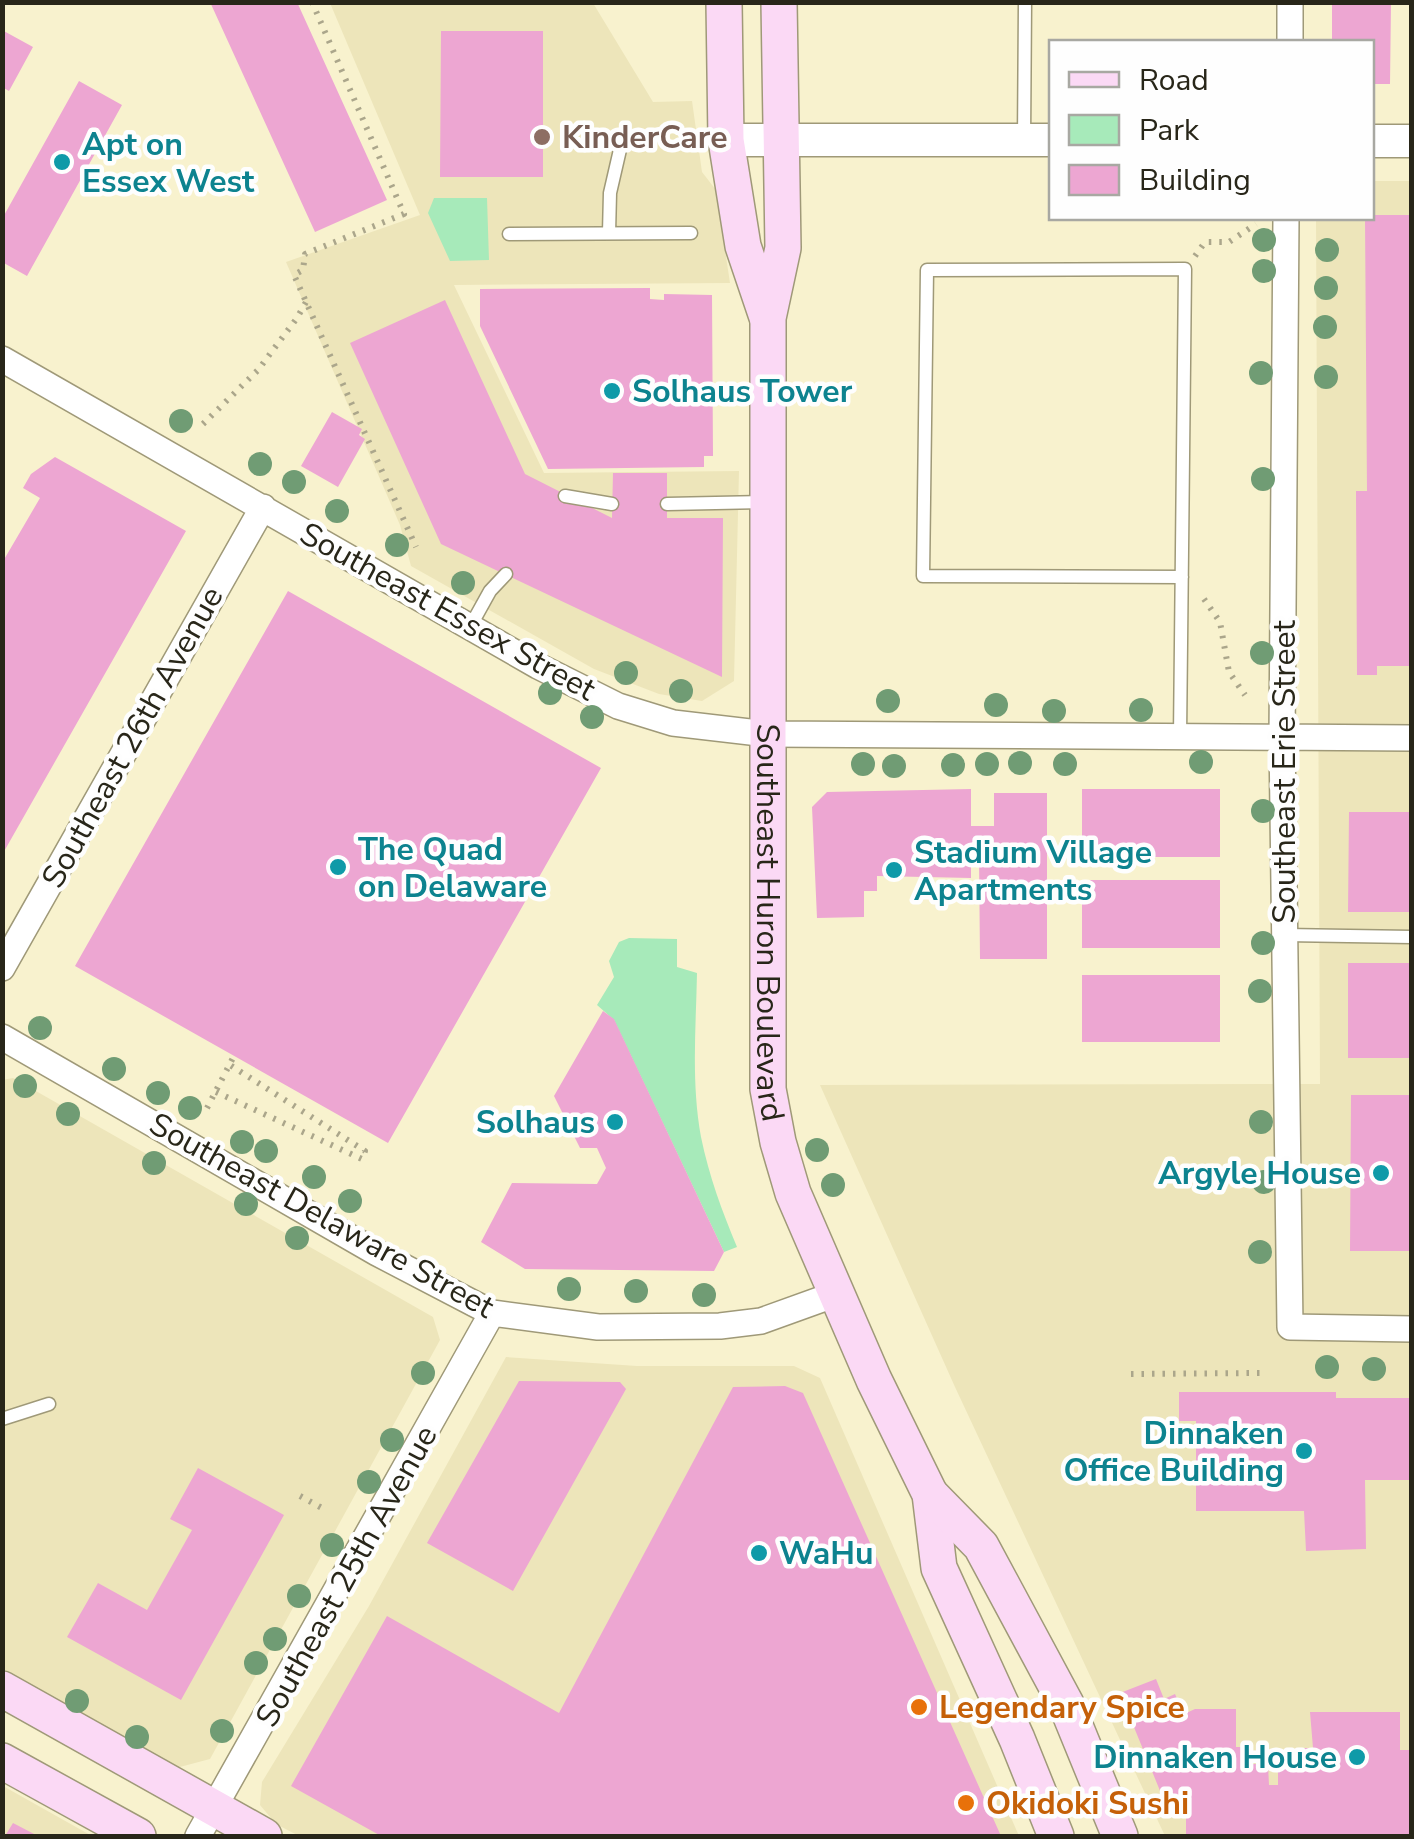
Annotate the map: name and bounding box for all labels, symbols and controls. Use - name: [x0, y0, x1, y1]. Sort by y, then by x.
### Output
- legend: [1049, 40, 1374, 220]
- text: Road: [1139, 60, 1209, 101]
- text: Park: [1139, 110, 1200, 151]
- place label: KinderCare: [562, 116, 728, 159]
- place label: Apt on Essex West: [82, 123, 255, 203]
- marker: KinderCare: [531, 126, 553, 148]
- marker: Apt on Essex West: [51, 151, 73, 173]
- text: Building: [1139, 160, 1251, 201]
- place label: Solhaus Tower: [632, 370, 853, 413]
- marker: Solhaus Tower: [601, 380, 623, 402]
- street label: Southeast Essex Street: [292, 512, 604, 711]
- street label: Southeast 26th Avenue: [32, 579, 233, 896]
- street label: Southeast Erie Street: [1263, 619, 1306, 924]
- street label: Southeast Huron Boulevard: [746, 723, 795, 1125]
- place label: The Quad on Delaware: [358, 828, 547, 908]
- place label: Stadium Village Apartments: [914, 831, 1152, 911]
- marker: The Quad on Delaware: [327, 856, 349, 878]
- marker: Stadium Village Apartments: [883, 859, 905, 881]
- place label: Solhaus: [476, 1101, 595, 1144]
- street label: Southeast Delaware Street: [142, 1103, 502, 1329]
- marker: Solhaus: [604, 1111, 626, 1133]
- place label: Argyle House: [1158, 1152, 1361, 1195]
- marker: Argyle House: [1370, 1162, 1392, 1184]
- place label: Dinnaken Office Building: [1063, 1412, 1284, 1492]
- street label: Southeast 25th Avenue: [246, 1418, 447, 1735]
- marker: Dinnaken Office Building: [1293, 1440, 1315, 1462]
- place label: WaHu: [779, 1532, 873, 1575]
- marker: WaHu: [748, 1542, 770, 1564]
- place label: Legendary Spice: [939, 1686, 1185, 1729]
- marker: Legendary Spice: [908, 1696, 930, 1718]
- place label: Dinnaken House: [1093, 1736, 1337, 1779]
- marker: Dinnaken House: [1346, 1746, 1368, 1768]
- place label: Okidoki Sushi: [986, 1782, 1189, 1825]
- marker: Okidoki Sushi: [955, 1792, 977, 1814]

